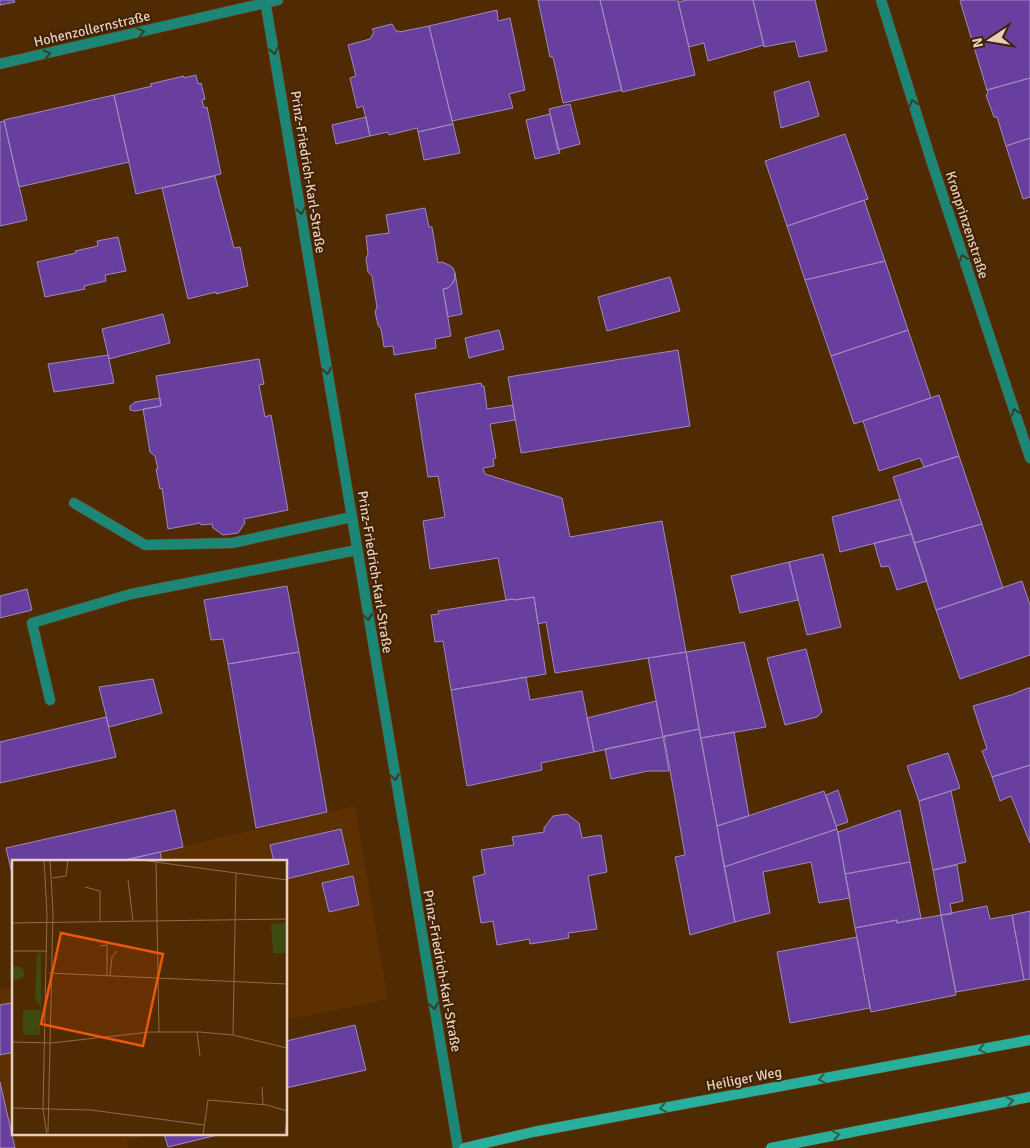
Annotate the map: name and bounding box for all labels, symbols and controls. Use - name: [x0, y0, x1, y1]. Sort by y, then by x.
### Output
- street label: Hohenzollernstraße: [32, 7, 152, 51]
- north arrow: [965, 15, 1015, 65]
- one-way arrow: [137, 27, 146, 38]
- text: N: [968, 36, 987, 49]
- one-way arrow: [268, 47, 278, 55]
- one-way arrow: [42, 49, 51, 60]
- street label: Prinz-Friedrich-Karl-Straße: [287, 89, 329, 255]
- one-way arrow: [909, 100, 919, 108]
- street label: Kronprinzenstraße: [942, 169, 992, 281]
- one-way arrow: [295, 207, 305, 216]
- one-way arrow: [959, 254, 969, 263]
- one-way arrow: [322, 367, 332, 376]
- one-way arrow: [1010, 408, 1020, 417]
- street label: Prinz-Friedrich-Karl-Straße: [354, 489, 396, 655]
- one-way arrow: [363, 612, 373, 621]
- one-way arrow: [389, 773, 400, 781]
- inset map: [12, 860, 288, 1136]
- street label: Prinz-Friedrich-Karl-Straße: [419, 889, 465, 1053]
- one-way arrow: [428, 1003, 439, 1011]
- one-way arrow: [978, 1043, 986, 1053]
- street label: Heiliger Weg: [705, 1063, 783, 1095]
- one-way arrow: [818, 1073, 827, 1083]
- one-way arrow: [1006, 1096, 1015, 1107]
- one-way arrow: [658, 1103, 667, 1113]
- one-way arrow: [832, 1130, 841, 1141]

